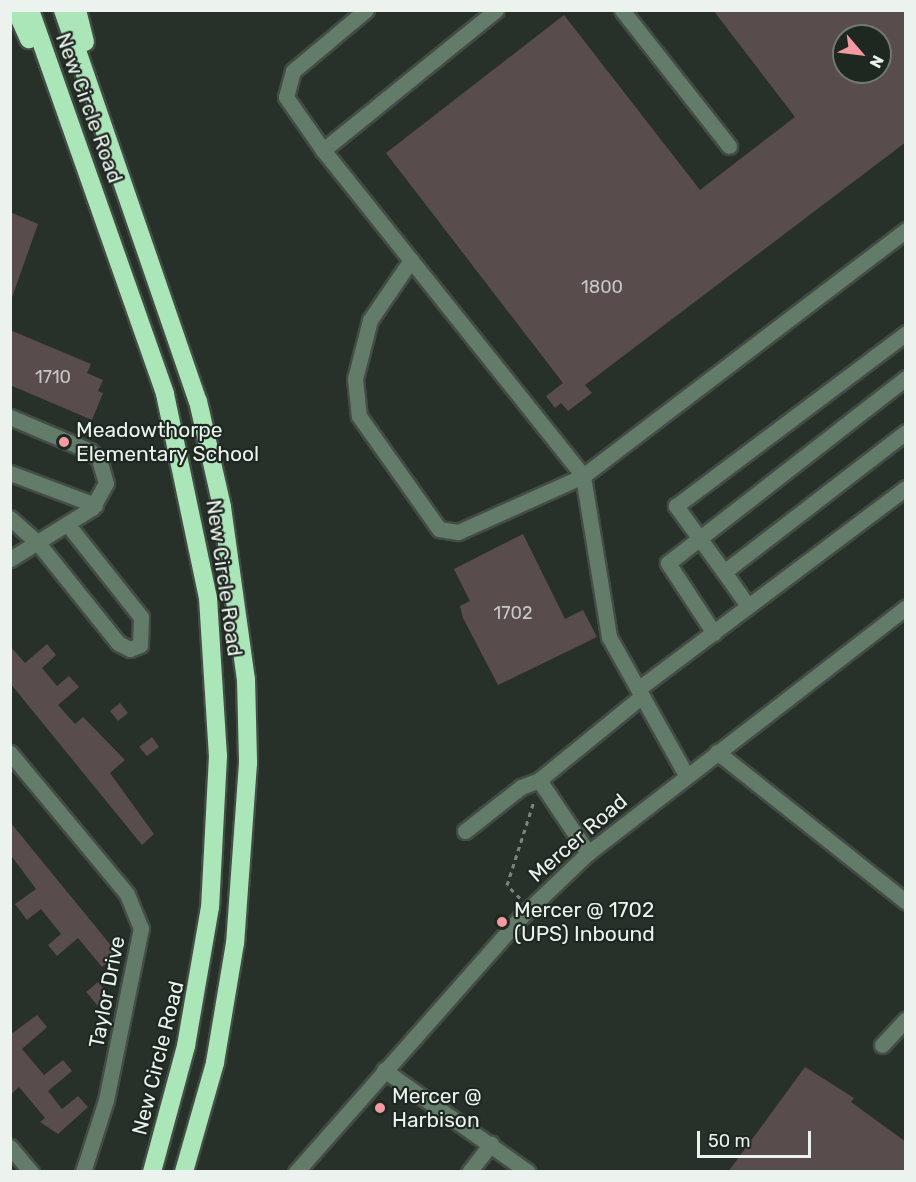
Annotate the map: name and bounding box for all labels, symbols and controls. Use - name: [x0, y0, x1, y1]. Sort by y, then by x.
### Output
- north arrow: [832, 24, 892, 84]
- street label: New Circle Road: [50, 29, 128, 187]
- text: N: [865, 52, 888, 71]
- house number: 1800: [581, 276, 623, 298]
- house number: 1710: [35, 366, 71, 388]
- place label: Meadowthorpe Elementary School: [76, 417, 260, 467]
- marker: Meadowthorpe Elementary School: [57, 435, 71, 449]
- street label: New Circle Road: [201, 498, 247, 658]
- house number: 1702: [494, 602, 532, 624]
- street label: Mercer Road: [524, 788, 632, 888]
- place label: Mercer @ 1702 (UPS) Inbound: [514, 897, 655, 947]
- marker: Mercer @ 1702 (UPS) Inbound: [495, 915, 509, 929]
- street label: Taylor Drive: [84, 934, 130, 1050]
- street label: New Circle Road: [127, 978, 189, 1138]
- place label: Mercer @ Harbison: [392, 1083, 482, 1133]
- marker: Mercer @ Harbison: [373, 1101, 387, 1115]
- scale bar: [700, 1119, 814, 1157]
- text: 50 m: [708, 1130, 751, 1152]

